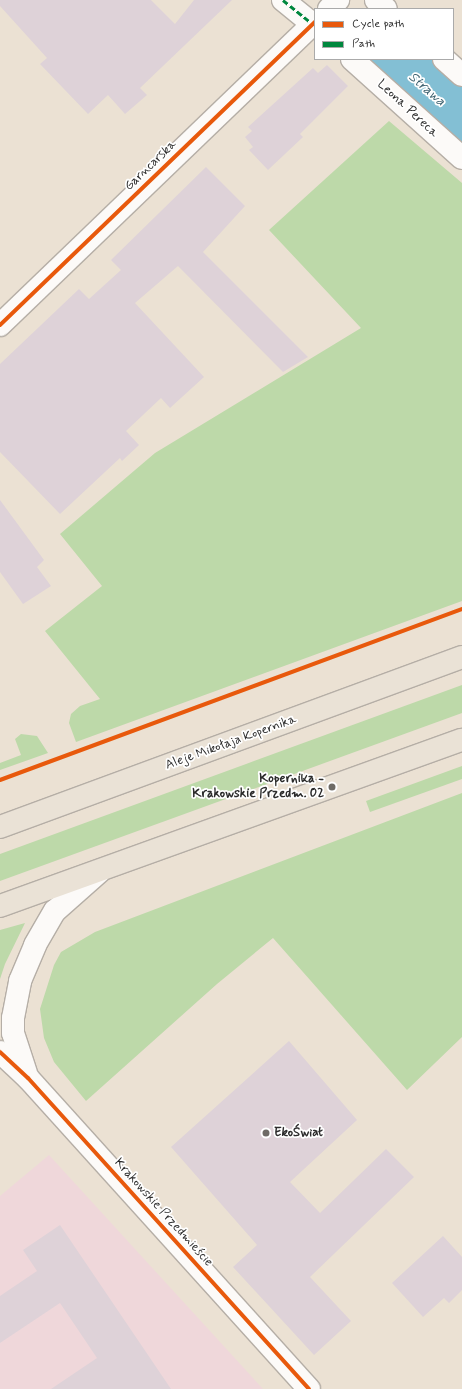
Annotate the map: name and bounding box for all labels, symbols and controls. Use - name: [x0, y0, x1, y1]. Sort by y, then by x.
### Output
- legend: [314, 8, 454, 60]
- text: Cycle path: [352, 16, 404, 32]
- text: Path: [352, 36, 375, 52]
- water label: Strawa: [405, 68, 449, 110]
- street label: Leona Pereca: [374, 78, 440, 140]
- street label: Garncarska: [122, 137, 180, 195]
- street label: Aleje Mikołaja Kopernika: [163, 712, 299, 774]
- place label: Kopernika - Krakowskie Przedm. 02: [192, 772, 324, 803]
- marker: Kopernika - Krakowskie Przedm. 02: [327, 782, 337, 792]
- place label: EkoŚwiat: [274, 1125, 323, 1141]
- marker: EkoŚwiat: [261, 1128, 271, 1138]
- street label: Krakowskie Przedmieście: [110, 1156, 216, 1270]

